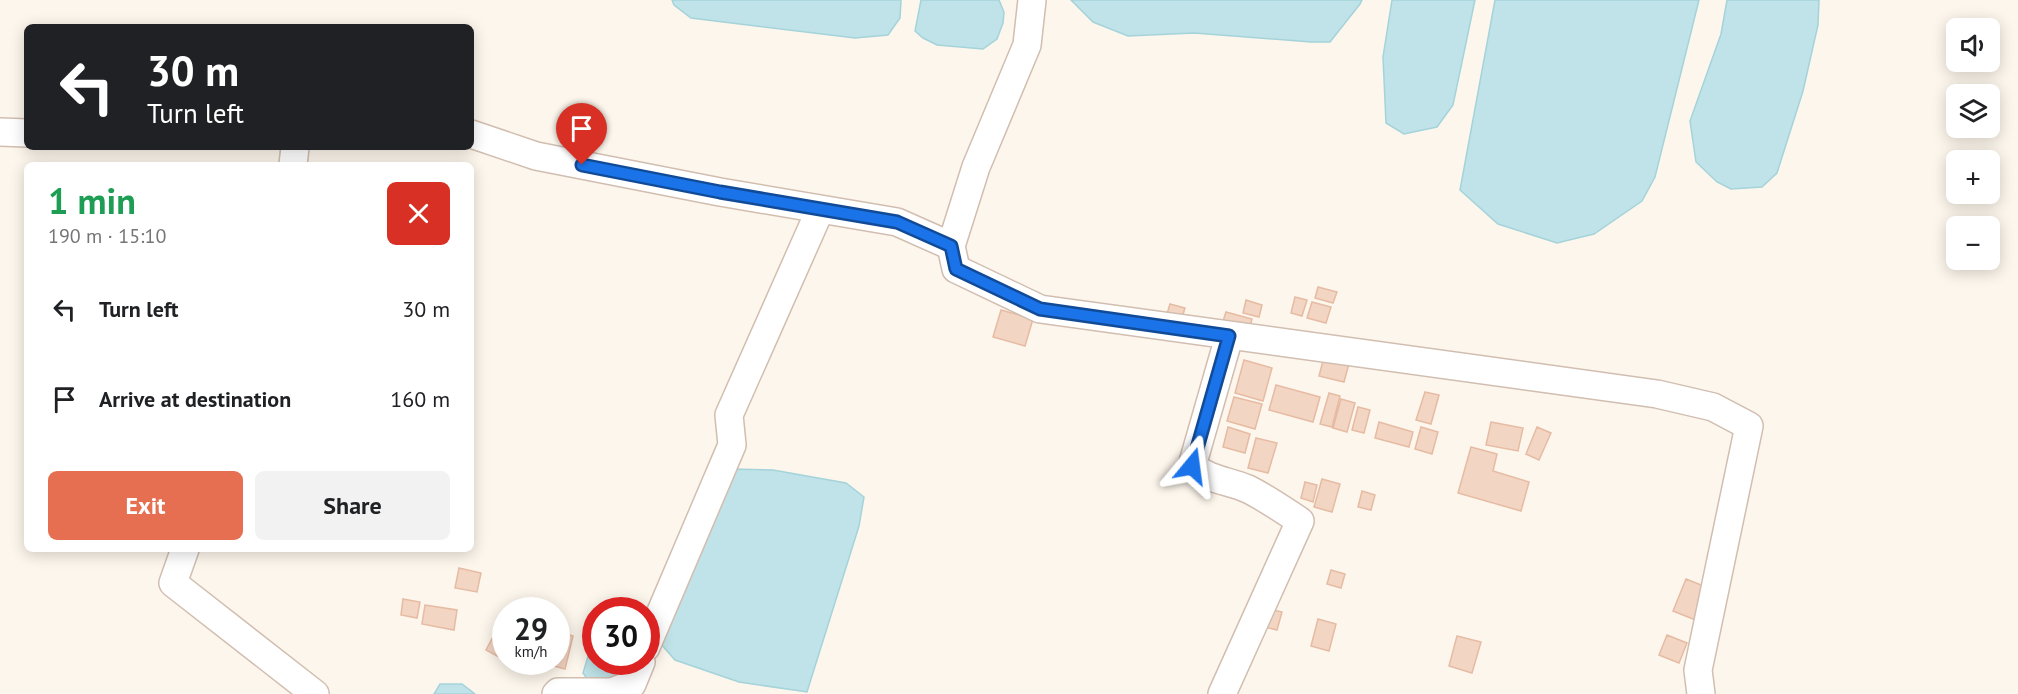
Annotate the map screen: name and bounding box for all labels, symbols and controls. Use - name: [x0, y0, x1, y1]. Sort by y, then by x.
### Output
- map controls: [1946, 18, 2000, 270]
- button: sound: [1946, 18, 2000, 72]
- text: 30 m: [147, 43, 239, 98]
- icon: left: [48, 48, 126, 126]
- button: layers: [1946, 84, 2000, 138]
- text: Turn left: [147, 96, 244, 130]
- pin: [556, 103, 607, 165]
- icon: arrive: [565, 112, 598, 145]
- button: +: [1946, 150, 2000, 204]
- text: 1 min: [48, 177, 136, 224]
- button: close: [387, 182, 450, 245]
- button: −: [1946, 216, 2000, 270]
- text: 190 m · 15:10: [48, 223, 166, 249]
- icon: left: [48, 293, 81, 326]
- text: Turn left: [99, 295, 179, 323]
- text: 30 m: [402, 295, 450, 323]
- icon: arrive: [48, 383, 81, 416]
- text: Arrive at destination: [99, 385, 291, 413]
- text: 160 m: [390, 385, 450, 413]
- position arrow: [1160, 434, 1224, 498]
- button: Exit: [48, 471, 243, 540]
- button: Share: [255, 471, 450, 540]
- speed limit sign: 30: [582, 597, 660, 675]
- text: 29: [514, 609, 548, 648]
- text: km/h: [515, 642, 547, 661]

